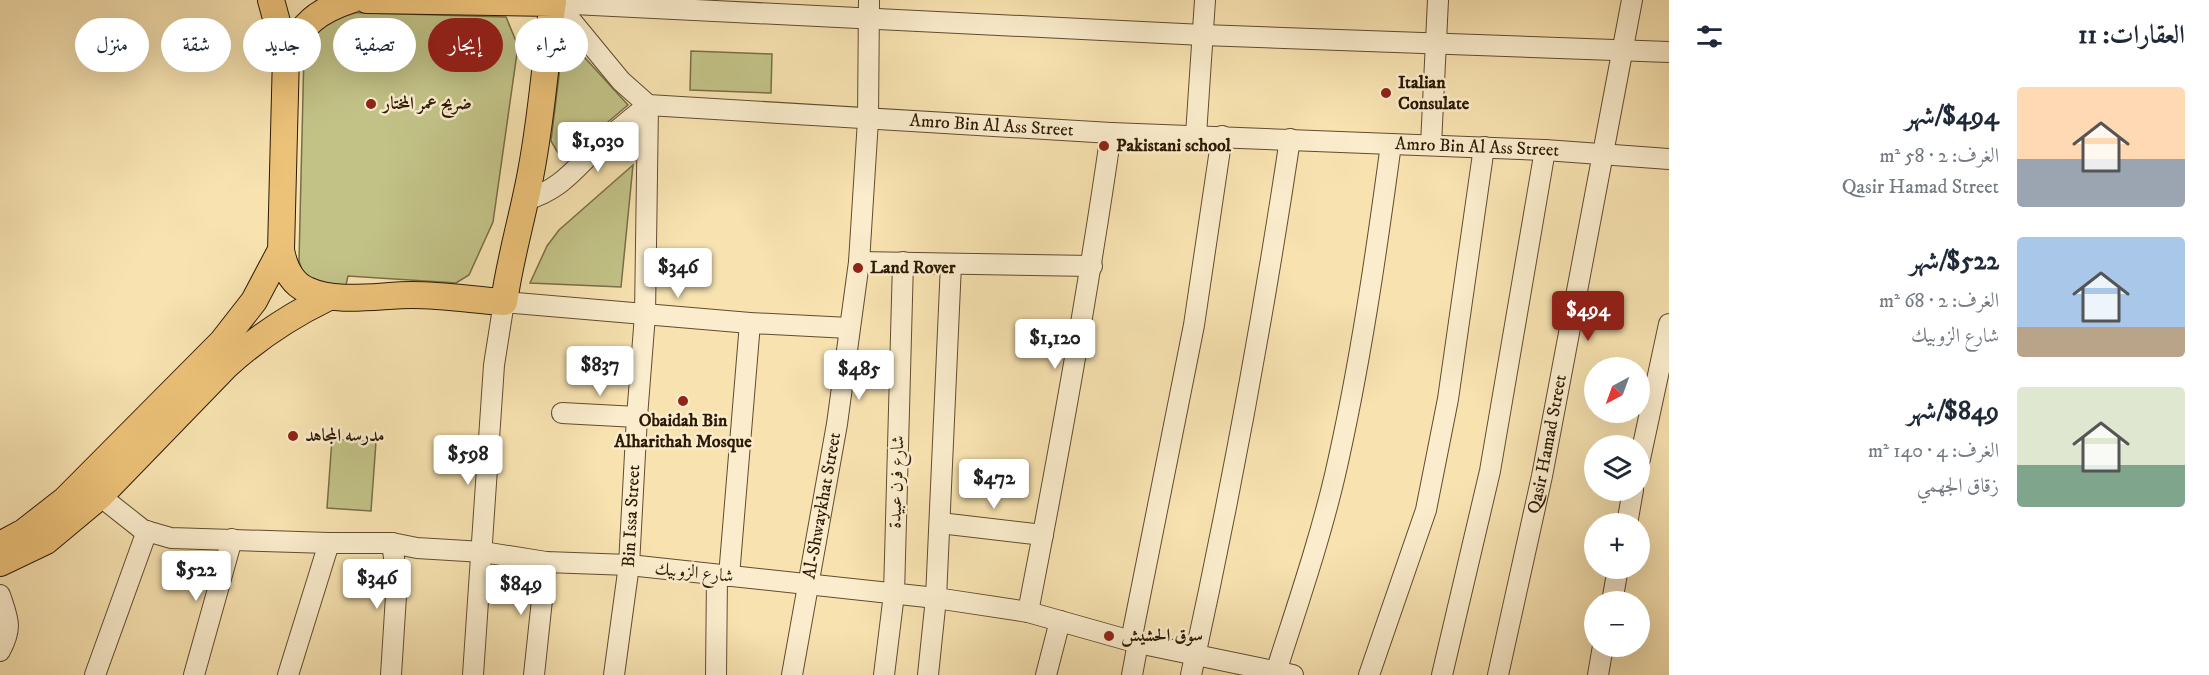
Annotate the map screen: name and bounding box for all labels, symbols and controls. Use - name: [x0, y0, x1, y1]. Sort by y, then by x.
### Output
- chip: منزل: [75, 18, 149, 72]
- chip: شقة: [161, 18, 231, 72]
- chip: جديد: [243, 18, 321, 72]
- chip: تصفية: [333, 18, 416, 72]
- chip: إيجار: [428, 18, 503, 72]
- chip: شراء: [515, 18, 588, 72]
- text: العقارات: 11: [2078, 19, 2185, 52]
- icon: filters: [1693, 20, 1726, 53]
- place label: Italian Consulate: [1398, 72, 1470, 115]
- marker: Italian Consulate: [1379, 86, 1393, 100]
- place label: ضريح عمر المختار: [381, 93, 472, 118]
- marker: ضريح عمر المختار: [364, 97, 378, 111]
- text: $494/شهر: [1905, 100, 1999, 133]
- street label: Amro Bin Al Ass Street: [909, 110, 1074, 142]
- icon: home: [2065, 111, 2137, 183]
- pin: $1,030: [549, 122, 647, 173]
- text: $1,030: [572, 129, 624, 154]
- street label: Amro Bin Al Ass Street: [1395, 133, 1560, 162]
- place label: Pakistani school: [1116, 135, 1232, 157]
- marker: Pakistani school: [1097, 139, 1111, 153]
- text: الغرف: 2 · 58 m²: [1879, 144, 1999, 169]
- text: Qasir Hamad Street: [1842, 175, 1999, 200]
- text: $522/شهر: [1909, 245, 1999, 278]
- pin: $346: [642, 248, 714, 299]
- text: $346: [658, 255, 698, 280]
- place label: Land Rover: [870, 257, 956, 279]
- marker: Land Rover: [851, 261, 865, 275]
- icon: home: [2065, 261, 2137, 333]
- text: الغرف: 2 · 68 m²: [1879, 289, 1999, 314]
- pin: $494: [1552, 291, 1624, 342]
- text: $494: [1566, 298, 1610, 323]
- pin: $1,120: [1006, 319, 1104, 370]
- text: شارع الزوبيك: [1911, 324, 1999, 349]
- text: $1,120: [1029, 326, 1081, 351]
- pin: $837: [564, 346, 636, 397]
- pin: $485: [823, 350, 895, 401]
- text: $837: [581, 353, 619, 378]
- text: $485: [838, 357, 880, 382]
- north arrow: [1584, 357, 1650, 423]
- map controls: [1584, 357, 1650, 657]
- street label: Qasir Hamad Street: [1523, 373, 1572, 516]
- marker: Obaidah Bin Alharithah Mosque: [676, 394, 690, 408]
- text: $849/شهر: [1907, 395, 1999, 428]
- place label: Obaidah Bin Alharithah Mosque: [613, 410, 752, 453]
- icon: home: [2065, 411, 2137, 483]
- place label: مدرسه المجاهد: [305, 425, 385, 447]
- marker: مدرسه المجاهد: [286, 429, 300, 443]
- street label: Al-Shwaykhat Street: [798, 430, 846, 581]
- pin: $598: [432, 435, 504, 486]
- street label: شارع فرن عبيدة: [884, 435, 913, 529]
- button: layers: [1584, 435, 1650, 501]
- text: الغرف: 4 · 140 m²: [1868, 439, 1999, 464]
- text: $598: [448, 442, 488, 467]
- pin: $472: [958, 459, 1030, 510]
- street label: Bin Issa Street: [618, 464, 645, 568]
- text: $472: [973, 466, 1015, 491]
- text: زقاق الجهمي: [1917, 474, 1999, 499]
- button: +: [1584, 513, 1650, 579]
- pin: $522: [160, 551, 232, 602]
- text: $522: [176, 558, 216, 583]
- street label: شارع الزوبيك: [653, 558, 734, 591]
- pin: $346: [341, 559, 413, 610]
- pin: $849: [485, 565, 557, 616]
- text: $346: [357, 566, 397, 591]
- text: $849: [500, 572, 542, 597]
- button: −: [1584, 591, 1650, 657]
- place label: سوق الحشيش: [1121, 625, 1203, 647]
- marker: سوق الحشيش: [1102, 629, 1116, 643]

